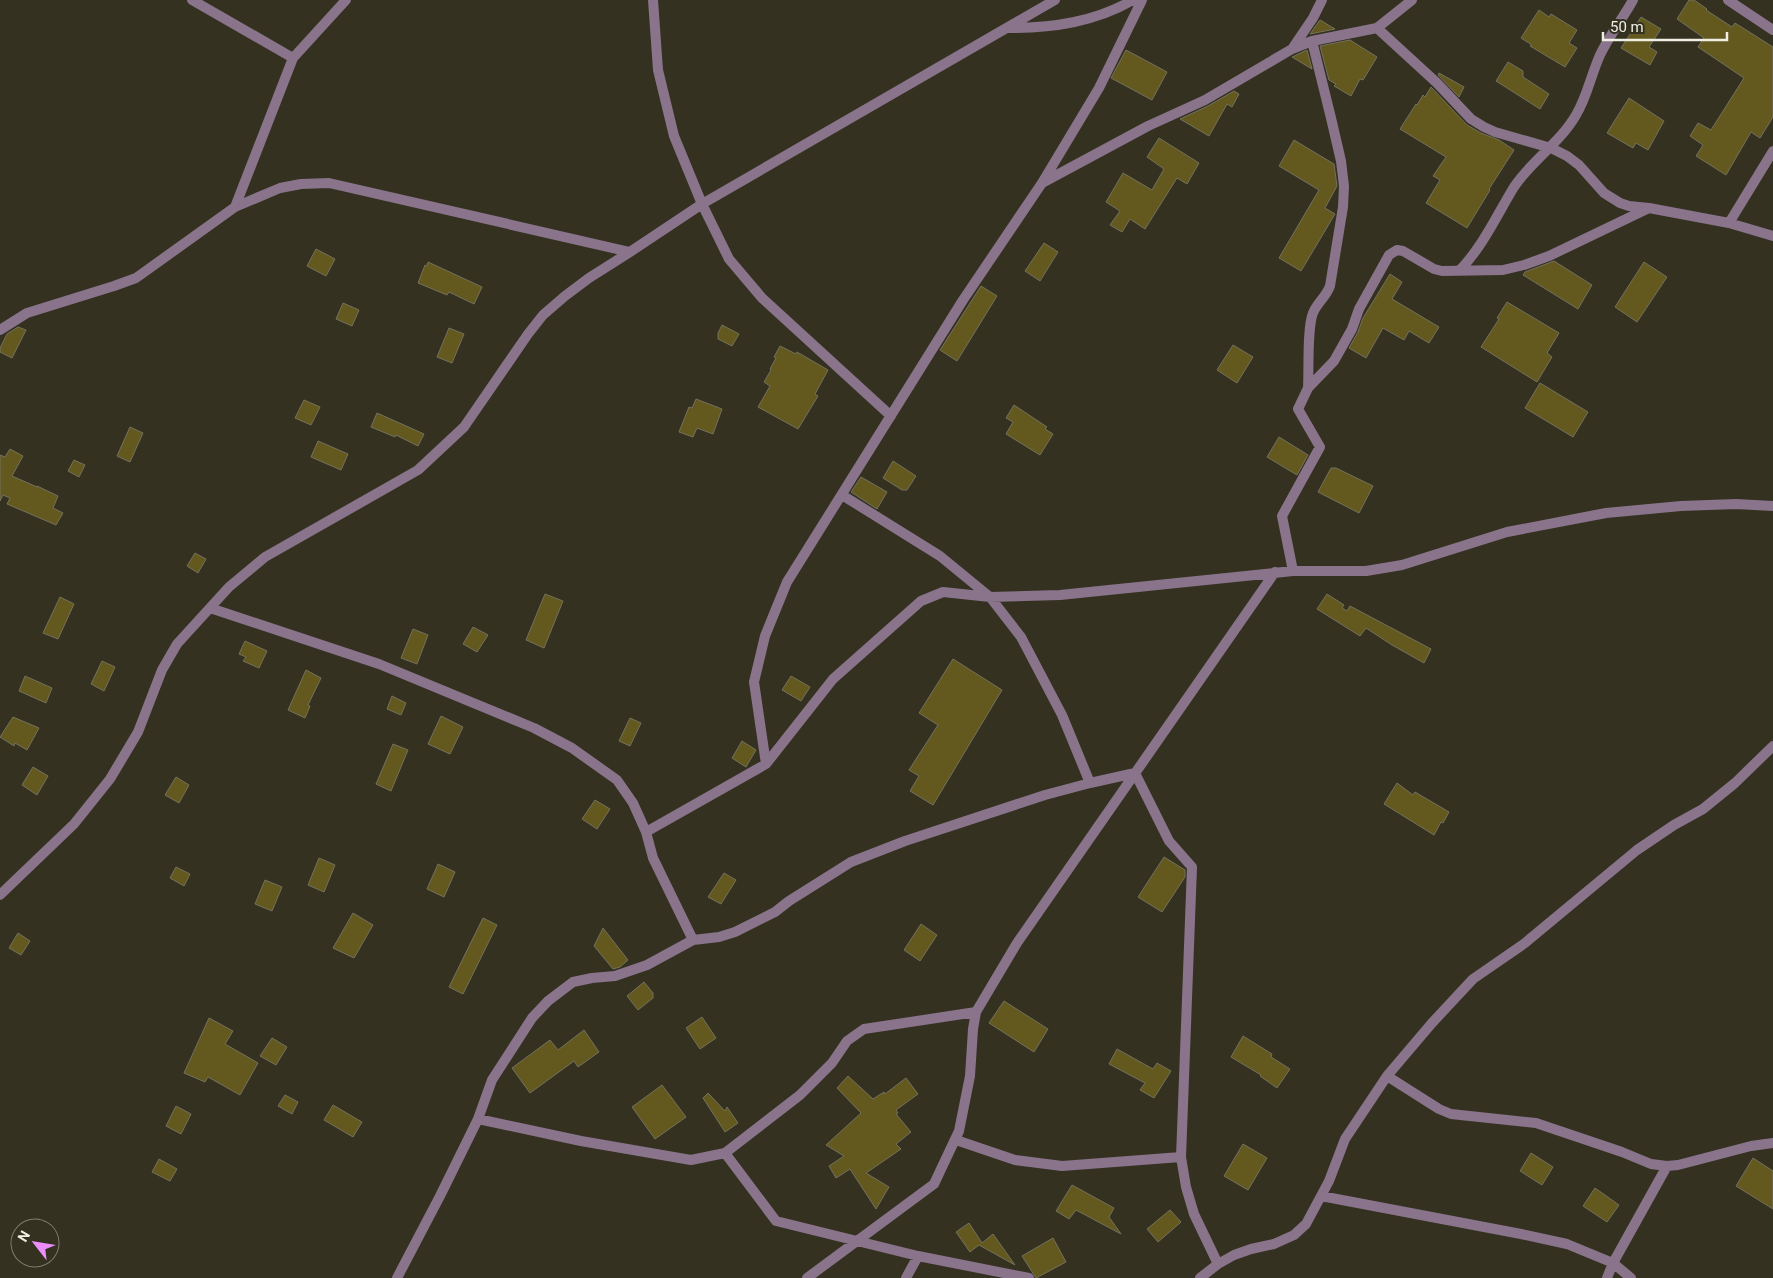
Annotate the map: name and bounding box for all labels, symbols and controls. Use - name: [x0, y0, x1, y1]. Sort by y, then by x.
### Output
- scale bar: [1603, 10, 1727, 42]
- text: 50 m: [1610, 18, 1644, 36]
- north arrow: [10, 1218, 60, 1268]
- text: N: [14, 1228, 33, 1245]

